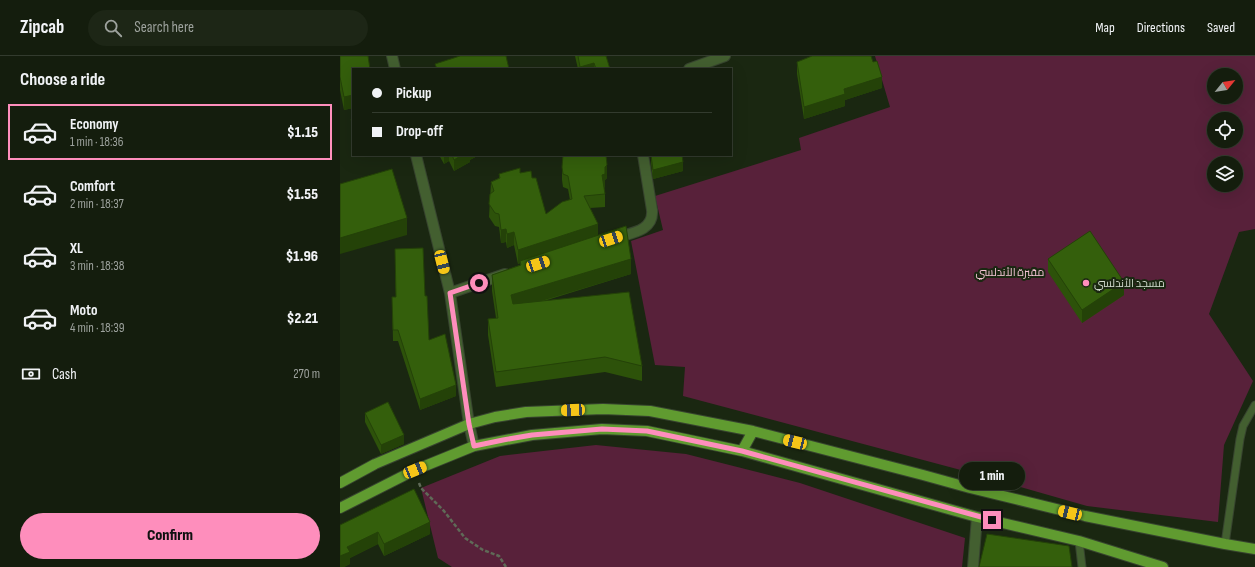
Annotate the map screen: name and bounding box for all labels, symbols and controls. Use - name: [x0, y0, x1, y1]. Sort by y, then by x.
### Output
- search box: [88, 10, 368, 46]
- text: Zipcab: [20, 16, 64, 39]
- icon: search: [102, 17, 124, 39]
- text: Search here: [134, 18, 194, 37]
- text: Map: [1095, 19, 1115, 36]
- text: Directions: [1137, 19, 1185, 36]
- text: Saved: [1207, 19, 1235, 36]
- north arrow: [1207, 68, 1243, 104]
- map controls: [1207, 68, 1243, 192]
- text: Choose a ride: [20, 69, 105, 90]
- text: Pickup: [396, 84, 432, 103]
- button: locate: [1207, 112, 1243, 148]
- icon: car: [22, 114, 58, 150]
- text: Economy: [70, 115, 119, 134]
- text: Drop-off: [396, 122, 443, 141]
- text: $1.15: [287, 123, 318, 142]
- text: 1 min · 18:36: [70, 134, 124, 150]
- button: layers: [1207, 156, 1243, 192]
- icon: car: [22, 176, 58, 212]
- text: Comfort: [70, 177, 115, 196]
- text: $1.55: [286, 185, 318, 204]
- text: 2 min · 18:37: [70, 196, 124, 212]
- car: [598, 230, 624, 248]
- icon: car: [22, 238, 58, 274]
- text: XL: [70, 239, 83, 258]
- text: $1.96: [286, 247, 318, 266]
- car: [433, 249, 451, 275]
- car: [525, 255, 551, 273]
- text: 3 min · 18:38: [70, 258, 124, 274]
- park label: مقبرة الأندلسي: [976, 266, 1044, 280]
- route start: [470, 274, 488, 292]
- place label: مسجد الأندلسي: [1094, 277, 1165, 291]
- marker: مسجد الأندلسي: [1081, 278, 1091, 288]
- icon: car: [22, 300, 58, 336]
- text: Moto: [70, 301, 97, 320]
- text: $2.21: [287, 309, 318, 328]
- text: 4 min · 18:39: [70, 320, 124, 336]
- icon: cash: [20, 363, 42, 385]
- text: Cash: [52, 365, 77, 384]
- text: 270 m: [293, 366, 320, 382]
- car: [561, 403, 585, 417]
- car: [782, 433, 808, 451]
- car: [402, 460, 428, 480]
- callout: 1 min: [959, 462, 1025, 490]
- text: 1 min: [980, 468, 1004, 484]
- car: [1057, 504, 1083, 522]
- route end: [983, 511, 1001, 529]
- button: Confirm: [20, 513, 320, 559]

